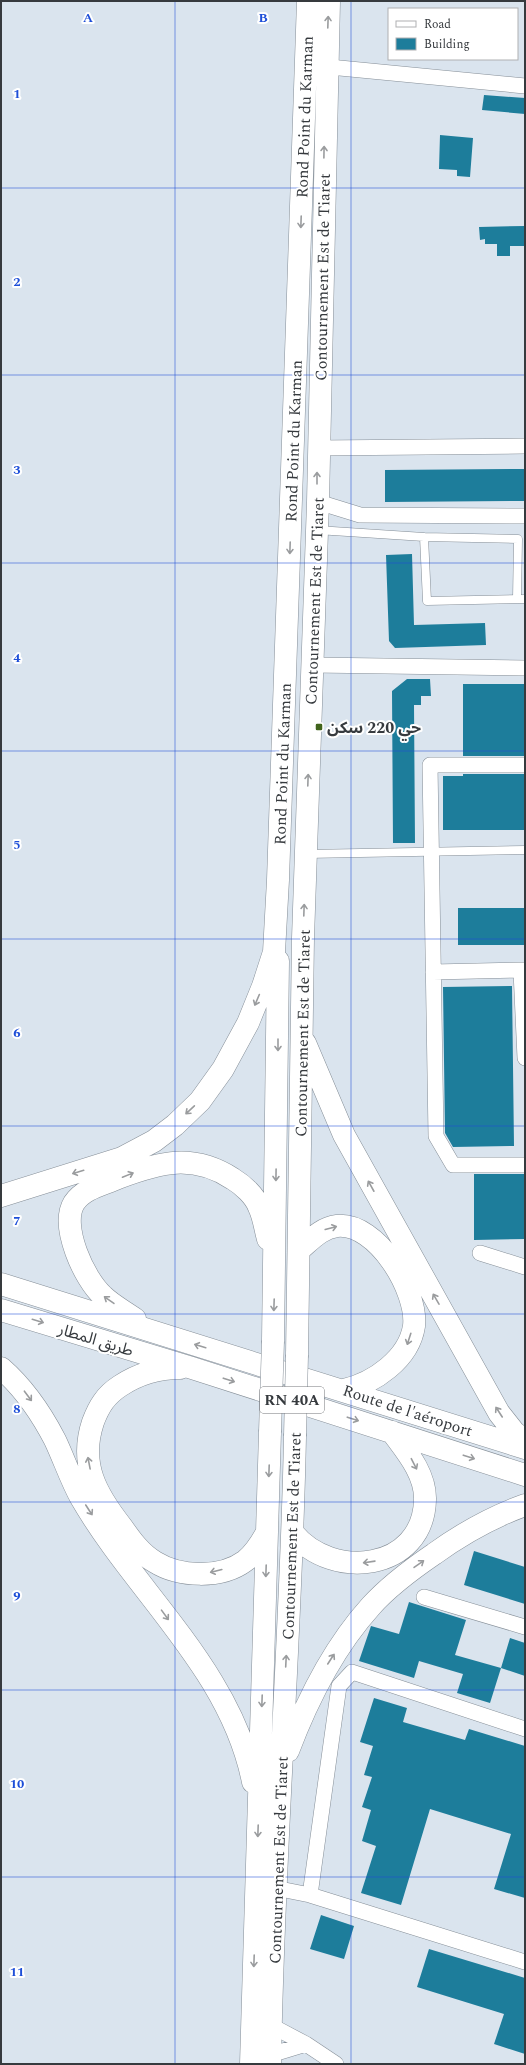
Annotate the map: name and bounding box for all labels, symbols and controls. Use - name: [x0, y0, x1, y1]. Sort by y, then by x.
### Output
- text: A: [83, 8, 93, 28]
- text: B: [258, 8, 268, 28]
- legend: [388, 8, 518, 60]
- text: Road: [424, 15, 451, 34]
- one-way arrow: [324, 16, 332, 29]
- text: Building: [424, 35, 470, 54]
- street label: Rond Point du Karman: [290, 36, 320, 198]
- text: 1: [13, 84, 21, 104]
- one-way arrow: [321, 146, 328, 159]
- street label: Contournement Est de Tiaret: [309, 173, 337, 381]
- one-way arrow: [297, 215, 305, 228]
- text: 2: [13, 272, 21, 292]
- street label: Rond Point du Karman: [279, 360, 309, 522]
- text: 3: [13, 460, 21, 480]
- one-way arrow: [313, 472, 321, 485]
- street label: Contournement Est de Tiaret: [299, 497, 331, 705]
- one-way arrow: [286, 541, 293, 554]
- text: 4: [13, 648, 21, 668]
- street label: Rond Point du Karman: [268, 683, 298, 845]
- place label: حي 220 سكن: [327, 716, 421, 741]
- marker: حي 220 سكن: [314, 722, 324, 732]
- one-way arrow: [304, 774, 312, 787]
- text: 5: [13, 835, 21, 855]
- one-way arrow: [300, 904, 308, 917]
- street label: Contournement Est de Tiaret: [289, 929, 317, 1137]
- one-way arrow: [253, 994, 261, 1006]
- text: 6: [13, 1023, 21, 1043]
- one-way arrow: [274, 1038, 282, 1051]
- one-way arrow: [185, 1105, 195, 1115]
- one-way arrow: [272, 1168, 280, 1181]
- one-way arrow: [72, 1169, 84, 1177]
- one-way arrow: [121, 1170, 133, 1178]
- one-way arrow: [367, 1180, 375, 1192]
- text: 7: [13, 1211, 21, 1231]
- one-way arrow: [324, 1224, 337, 1231]
- one-way arrow: [431, 1293, 439, 1305]
- one-way arrow: [104, 1296, 115, 1304]
- one-way arrow: [270, 1298, 278, 1311]
- street label: طريق المطار: [54, 1317, 136, 1363]
- one-way arrow: [32, 1318, 45, 1325]
- one-way arrow: [405, 1332, 412, 1345]
- one-way arrow: [194, 1341, 206, 1349]
- one-way arrow: [222, 1377, 235, 1384]
- street label: Route de l'aéroport: [340, 1379, 476, 1443]
- road number: RN 40A: [260, 1387, 324, 1413]
- one-way arrow: [24, 1390, 32, 1401]
- text: 8: [13, 1399, 21, 1419]
- one-way arrow: [495, 1407, 503, 1418]
- one-way arrow: [346, 1416, 358, 1424]
- street label: Contournement Est de Tiaret: [276, 1432, 308, 1640]
- one-way arrow: [462, 1454, 475, 1461]
- one-way arrow: [84, 1456, 92, 1469]
- one-way arrow: [411, 1458, 418, 1470]
- one-way arrow: [265, 1464, 273, 1477]
- one-way arrow: [85, 1504, 93, 1515]
- one-way arrow: [363, 1558, 376, 1566]
- one-way arrow: [413, 1560, 424, 1568]
- one-way arrow: [262, 1564, 270, 1577]
- one-way arrow: [210, 1568, 223, 1576]
- text: 9: [13, 1586, 21, 1606]
- one-way arrow: [161, 1610, 169, 1621]
- one-way arrow: [328, 1653, 336, 1665]
- one-way arrow: [283, 1655, 290, 1668]
- one-way arrow: [258, 1694, 266, 1707]
- street label: Contournement Est de Tiaret: [263, 1756, 295, 1964]
- text: 10: [10, 1774, 24, 1794]
- one-way arrow: [254, 1824, 262, 1837]
- one-way arrow: [250, 1954, 258, 1967]
- text: 11: [10, 1962, 24, 1982]

